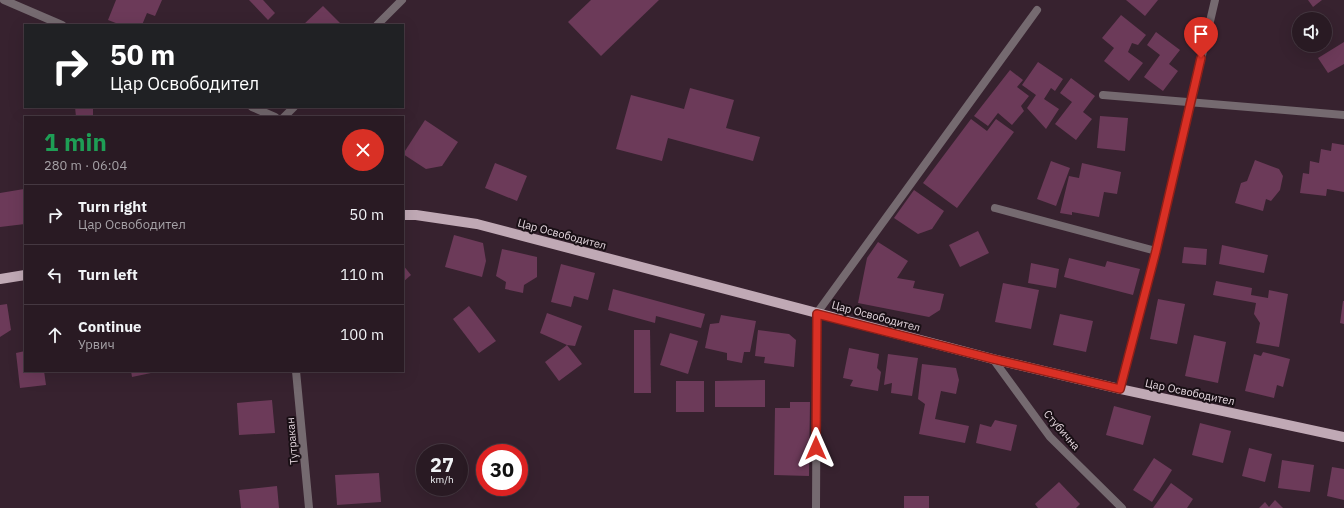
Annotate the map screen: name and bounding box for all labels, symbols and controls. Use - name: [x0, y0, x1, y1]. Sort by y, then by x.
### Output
- map controls: [1292, 12, 1332, 52]
- button: sound: [1292, 12, 1332, 52]
- pin: [1184, 17, 1218, 58]
- icon: arrive: [1190, 23, 1212, 45]
- text: 50 m: [110, 36, 175, 73]
- icon: right: [44, 40, 96, 92]
- text: Цар Освободител: [110, 72, 259, 95]
- text: 1 min: [44, 126, 107, 158]
- button: close: [342, 129, 384, 171]
- text: 280 m · 06:04: [44, 157, 127, 174]
- text: Turn right: [78, 197, 147, 216]
- icon: right: [44, 204, 66, 226]
- text: 50 m: [349, 205, 384, 224]
- street label: Цар Освободител: [516, 215, 608, 253]
- text: Цар Освободител: [78, 216, 186, 233]
- icon: left: [44, 264, 66, 286]
- text: Turn left: [78, 265, 138, 284]
- text: 110 m: [340, 265, 384, 284]
- street label: Цар Освободител: [830, 297, 922, 335]
- text: Continue: [78, 317, 142, 336]
- icon: ahead: [44, 324, 66, 346]
- text: 100 m: [340, 325, 384, 344]
- text: Урвич: [78, 336, 115, 353]
- street label: Цар Освободител: [1144, 376, 1236, 408]
- street label: Стубична: [1041, 407, 1083, 453]
- street label: Тутракан: [283, 417, 301, 465]
- position arrow: [795, 427, 837, 469]
- speed limit sign: 30: [476, 444, 528, 496]
- text: 27: [430, 451, 454, 478]
- text: km/h: [430, 473, 454, 486]

